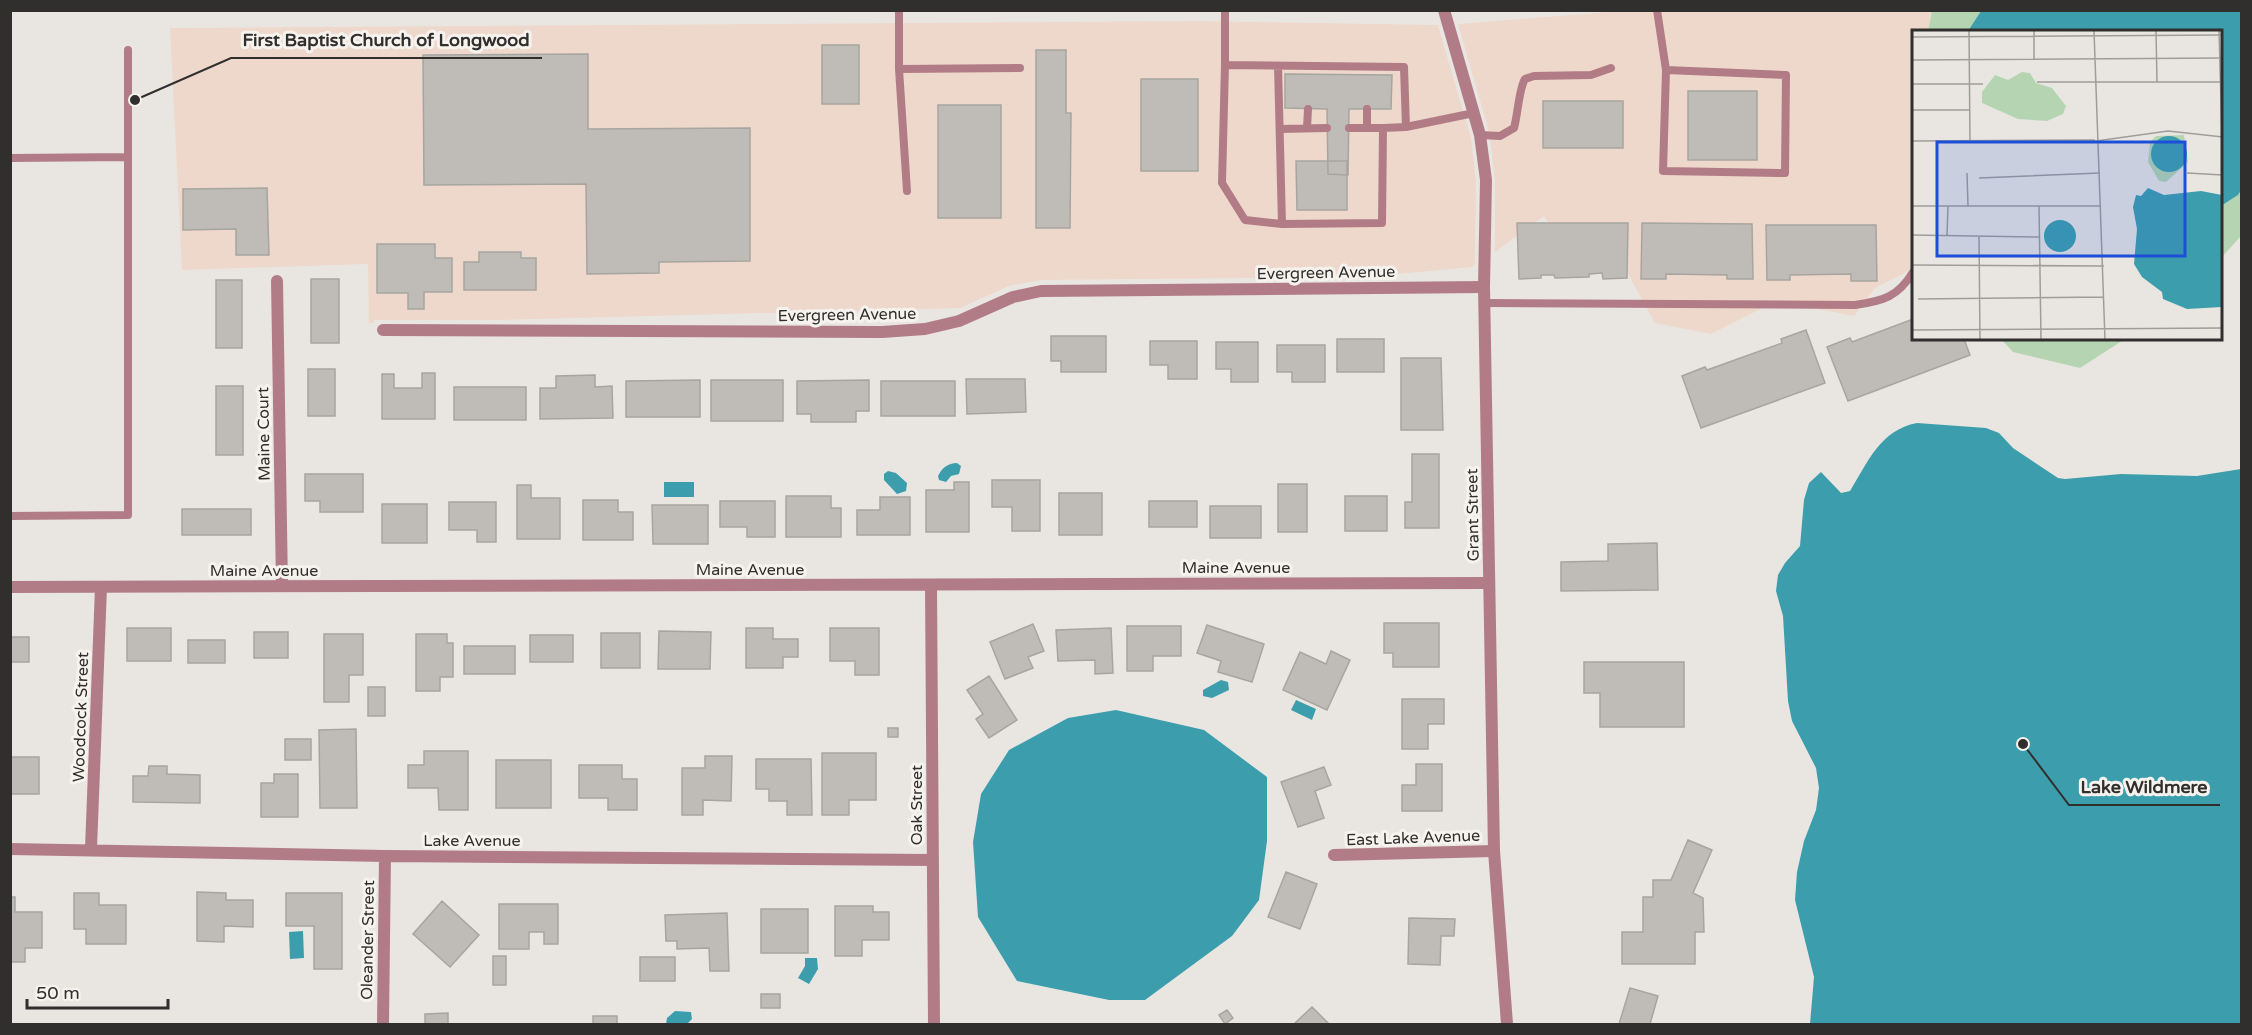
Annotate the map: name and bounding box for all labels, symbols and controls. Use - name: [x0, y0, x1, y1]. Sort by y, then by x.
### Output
- callout: First Baptist Church of Longwood: [231, 22, 542, 58]
- text: First Baptist Church of Longwood: [242, 29, 530, 51]
- inset map: [1912, 30, 2222, 340]
- street label: Evergreen Avenue: [1257, 262, 1395, 284]
- street label: Evergreen Avenue: [778, 304, 916, 326]
- street label: Maine Court: [253, 387, 275, 481]
- street label: Grant Street: [1462, 468, 1484, 562]
- street label: Maine Avenue: [1182, 558, 1290, 578]
- street label: Maine Avenue: [696, 560, 804, 580]
- street label: Maine Avenue: [210, 561, 318, 581]
- street label: Woodcock Street: [69, 652, 93, 783]
- street label: Oak Street: [907, 765, 927, 845]
- callout: Lake Wildmere: [2069, 769, 2220, 805]
- text: Lake Wildmere: [2081, 776, 2207, 798]
- street label: East Lake Avenue: [1346, 826, 1480, 850]
- street label: Lake Avenue: [423, 831, 521, 851]
- street label: Oleander Street: [357, 880, 379, 1000]
- scale bar: [27, 972, 168, 1010]
- text: 50 m: [36, 982, 80, 1004]

